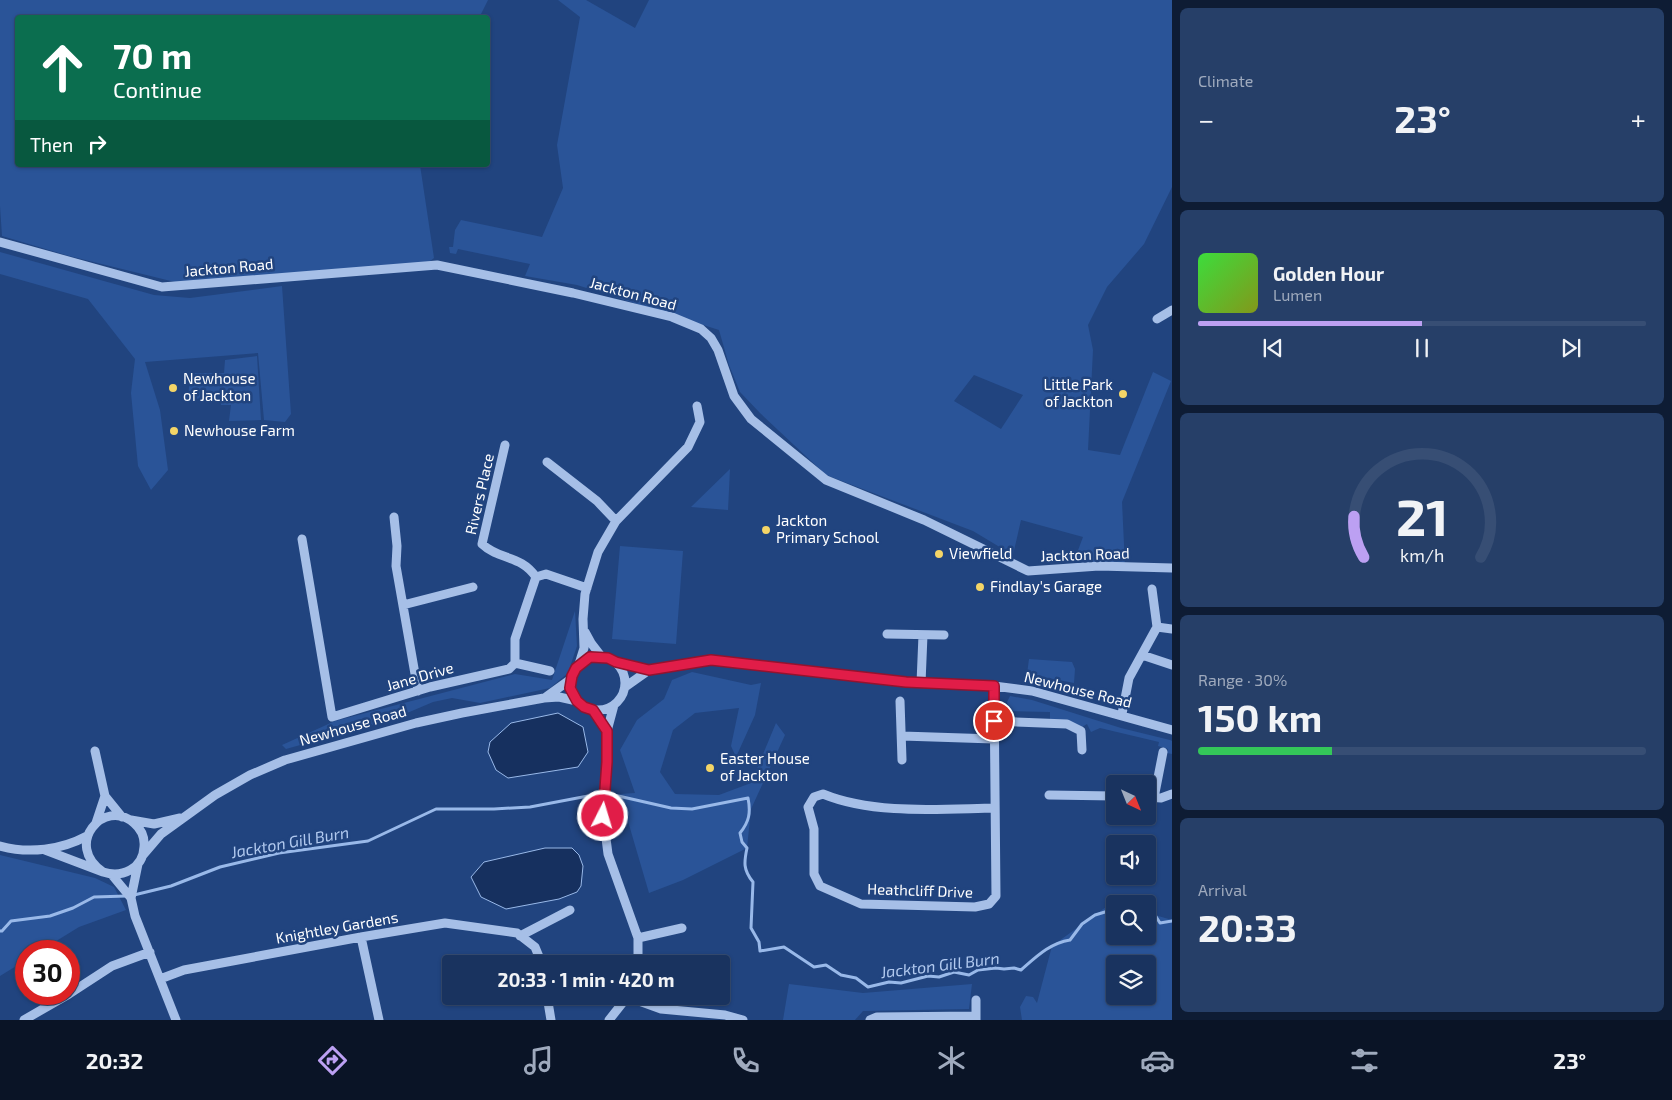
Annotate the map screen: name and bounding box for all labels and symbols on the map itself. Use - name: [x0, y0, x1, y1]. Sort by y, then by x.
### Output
- street label: Jackton Road: [184, 254, 274, 280]
- street label: Jackton Road: [588, 273, 679, 313]
- place label: Newhouse of Jackton: [183, 369, 255, 404]
- place label: Little Park of Jackton: [1044, 375, 1113, 410]
- marker: Newhouse of Jackton: [167, 382, 179, 394]
- marker: Little Park of Jackton: [1117, 388, 1129, 400]
- place label: Newhouse Farm: [184, 421, 295, 439]
- marker: Newhouse Farm: [168, 425, 180, 437]
- street label: Rivers Place: [461, 451, 497, 536]
- place label: Jackton Primary School: [776, 511, 879, 546]
- marker: Jackton Primary School: [760, 524, 772, 536]
- street label: Jackton Road: [1040, 543, 1130, 565]
- place label: Viewfield: [949, 544, 1012, 562]
- marker: Viewfield: [933, 548, 945, 560]
- place label: Findlay's Garage: [990, 577, 1102, 595]
- marker: Findlay's Garage: [974, 581, 986, 593]
- street label: Jane Drive: [384, 658, 455, 694]
- street label: Newhouse Road: [1023, 667, 1134, 711]
- pin: [973, 700, 1015, 742]
- street label: Newhouse Road: [297, 701, 408, 749]
- place label: Easter House of Jackton: [720, 749, 810, 784]
- marker: Easter House of Jackton: [704, 762, 716, 774]
- north arrow: [1106, 775, 1156, 825]
- position arrow: [576, 789, 628, 841]
- water label: Jackton Gill Burn: [228, 822, 350, 861]
- street label: Heathcliff Drive: [867, 879, 973, 901]
- street label: Knightley Gardens: [274, 907, 399, 947]
- speed limit sign: 30: [15, 940, 80, 1005]
- water label: Jackton Gill Burn: [878, 948, 1000, 981]

